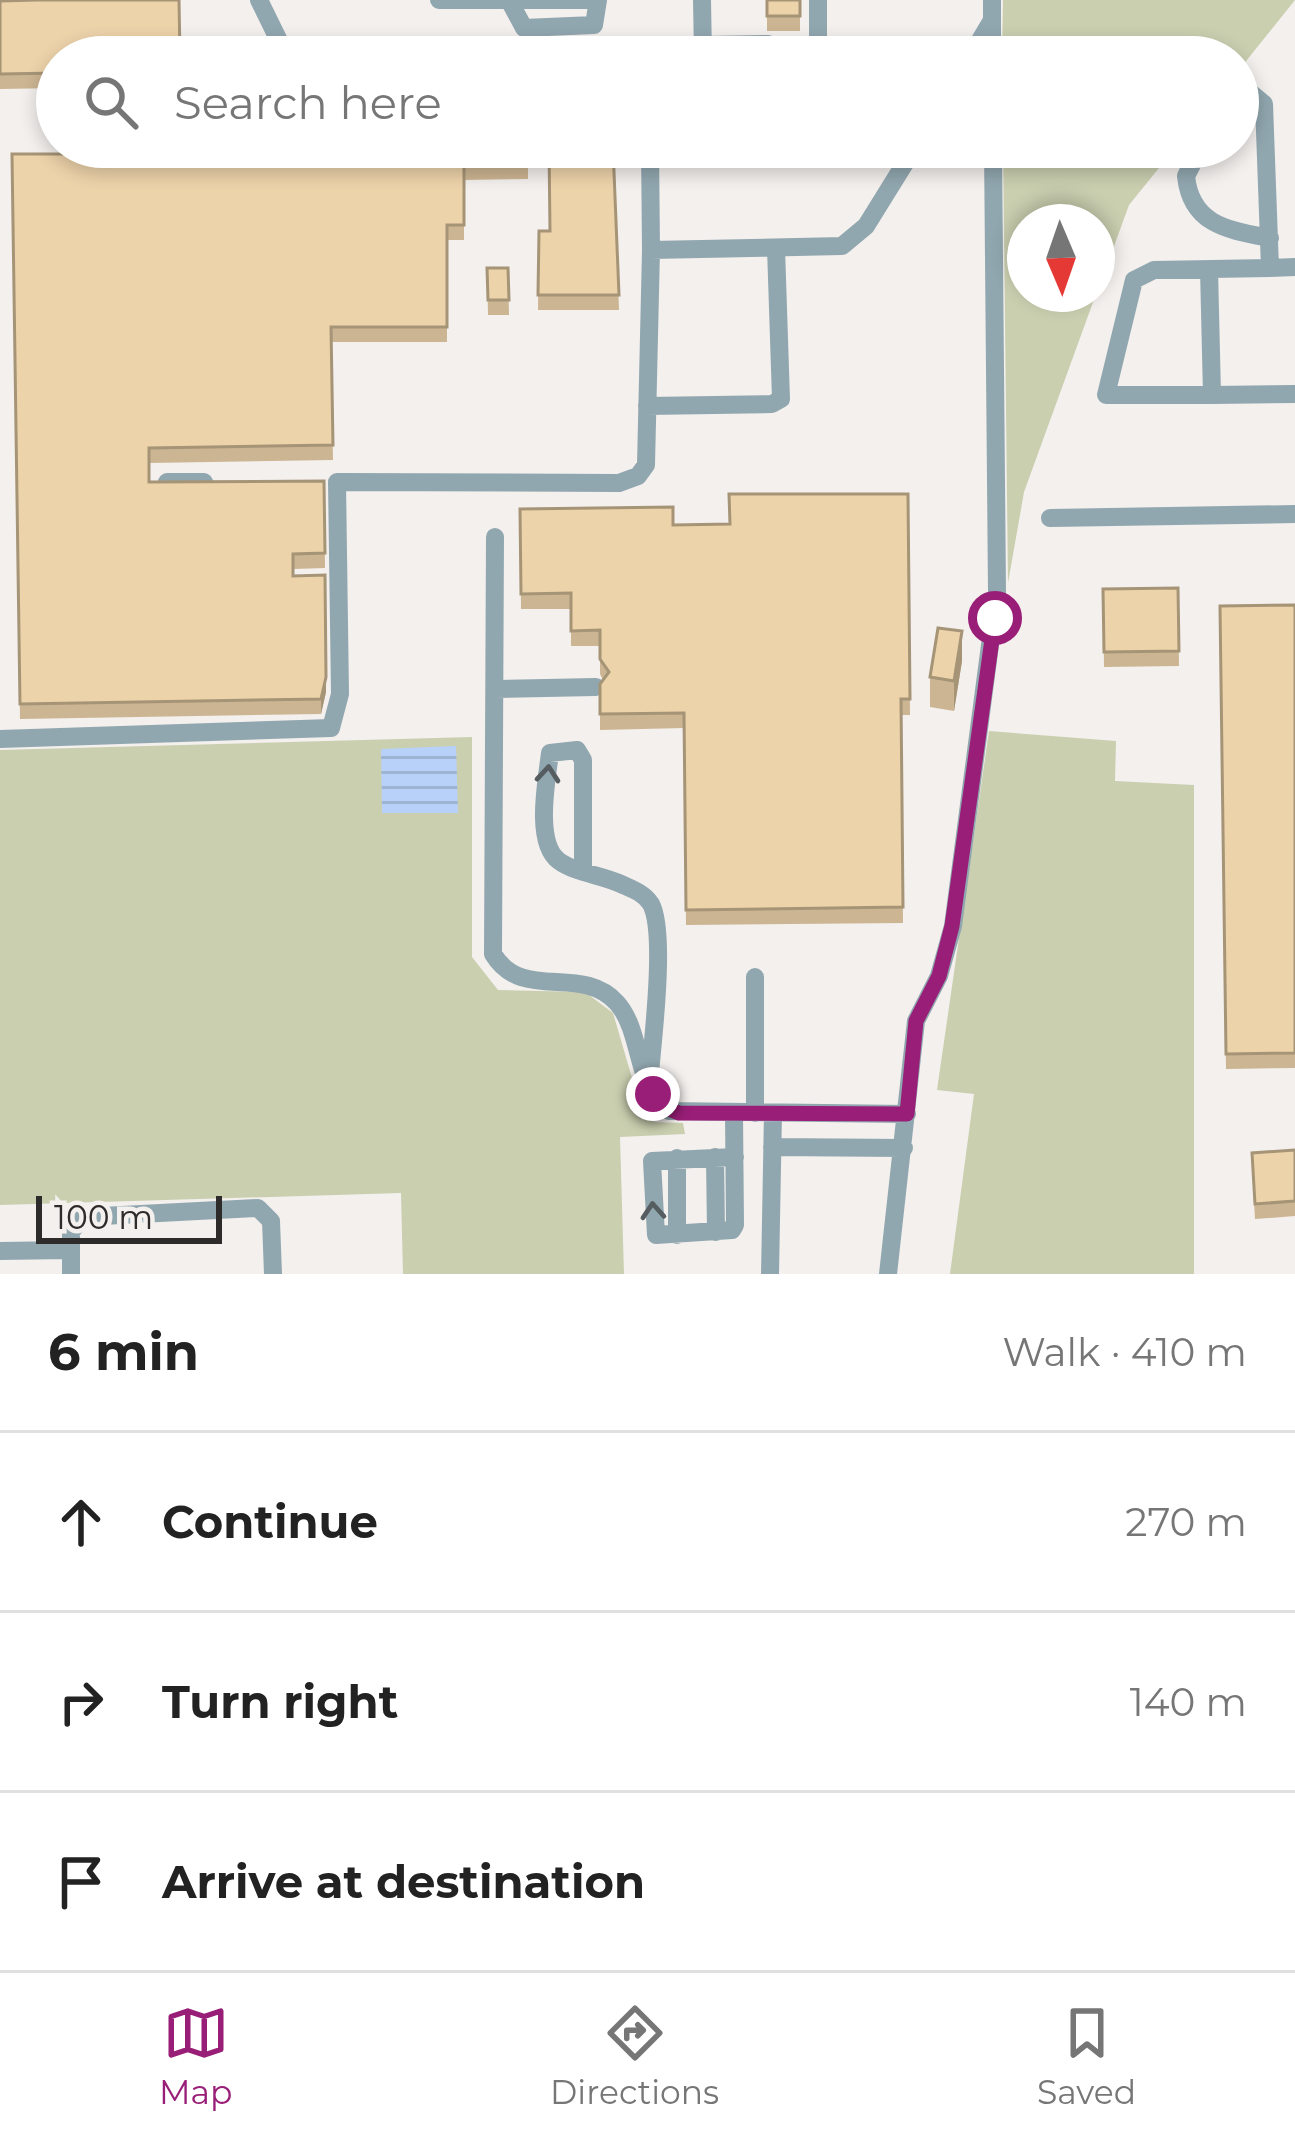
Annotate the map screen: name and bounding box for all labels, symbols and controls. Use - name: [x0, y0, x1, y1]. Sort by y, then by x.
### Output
- search box: [36, 36, 1259, 168]
- icon: search: [78, 69, 144, 135]
- text: Search here: [174, 75, 442, 130]
- north arrow: [1007, 204, 1115, 312]
- route start: [968, 591, 1022, 645]
- one-way arrow: [535, 764, 561, 783]
- route end: [626, 1067, 680, 1121]
- scale bar: [36, 1190, 222, 1243]
- text: 100 m: [54, 1197, 153, 1237]
- one-way arrow: [641, 1201, 666, 1220]
- text: 6 min: [48, 1321, 199, 1383]
- text: Walk · 410 m: [1002, 1328, 1247, 1376]
- icon: ahead: [48, 1489, 114, 1555]
- text: Continue: [162, 1494, 378, 1549]
- text: 270 m: [1125, 1498, 1247, 1546]
- icon: right: [48, 1669, 114, 1735]
- text: Turn right: [162, 1674, 398, 1729]
- text: 140 m: [1130, 1678, 1247, 1726]
- icon: arrive: [48, 1849, 114, 1915]
- text: Arrive at destination: [162, 1854, 645, 1909]
- tab: Map: [159, 2000, 232, 2112]
- tab: Directions: [550, 2000, 719, 2112]
- tab: Saved: [1037, 2000, 1136, 2112]

